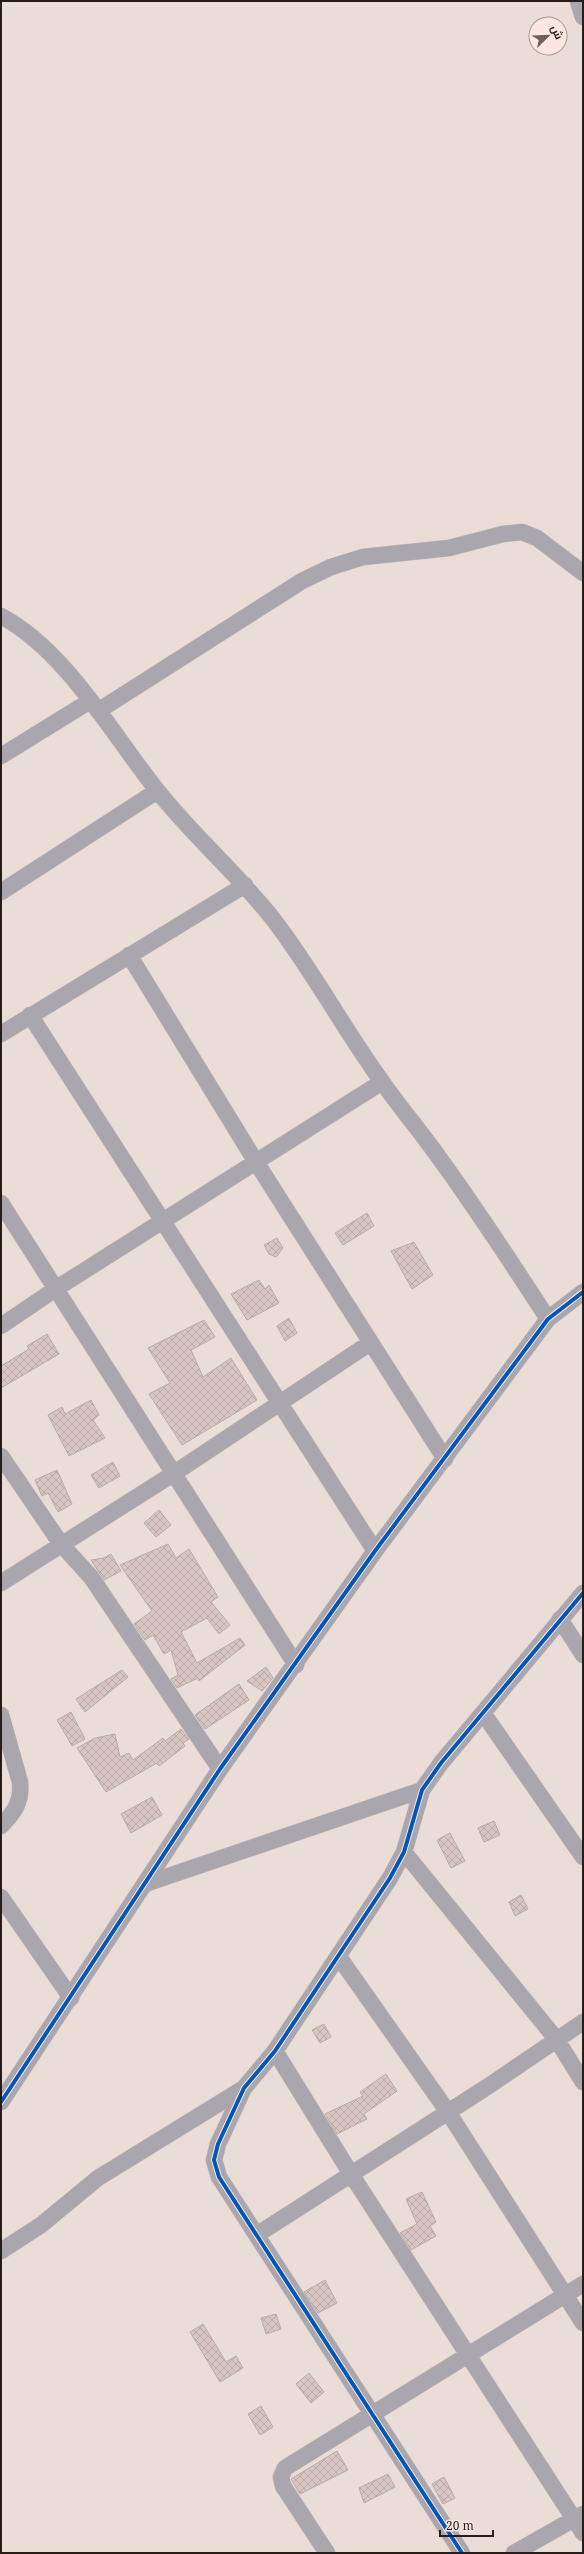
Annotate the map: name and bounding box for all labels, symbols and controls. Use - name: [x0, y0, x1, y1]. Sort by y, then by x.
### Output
- north arrow: [528, 16, 568, 56]
- text: ش: [548, 22, 567, 41]
- scale bar: [440, 2512, 493, 2538]
- text: 20 m: [446, 2517, 474, 2534]

